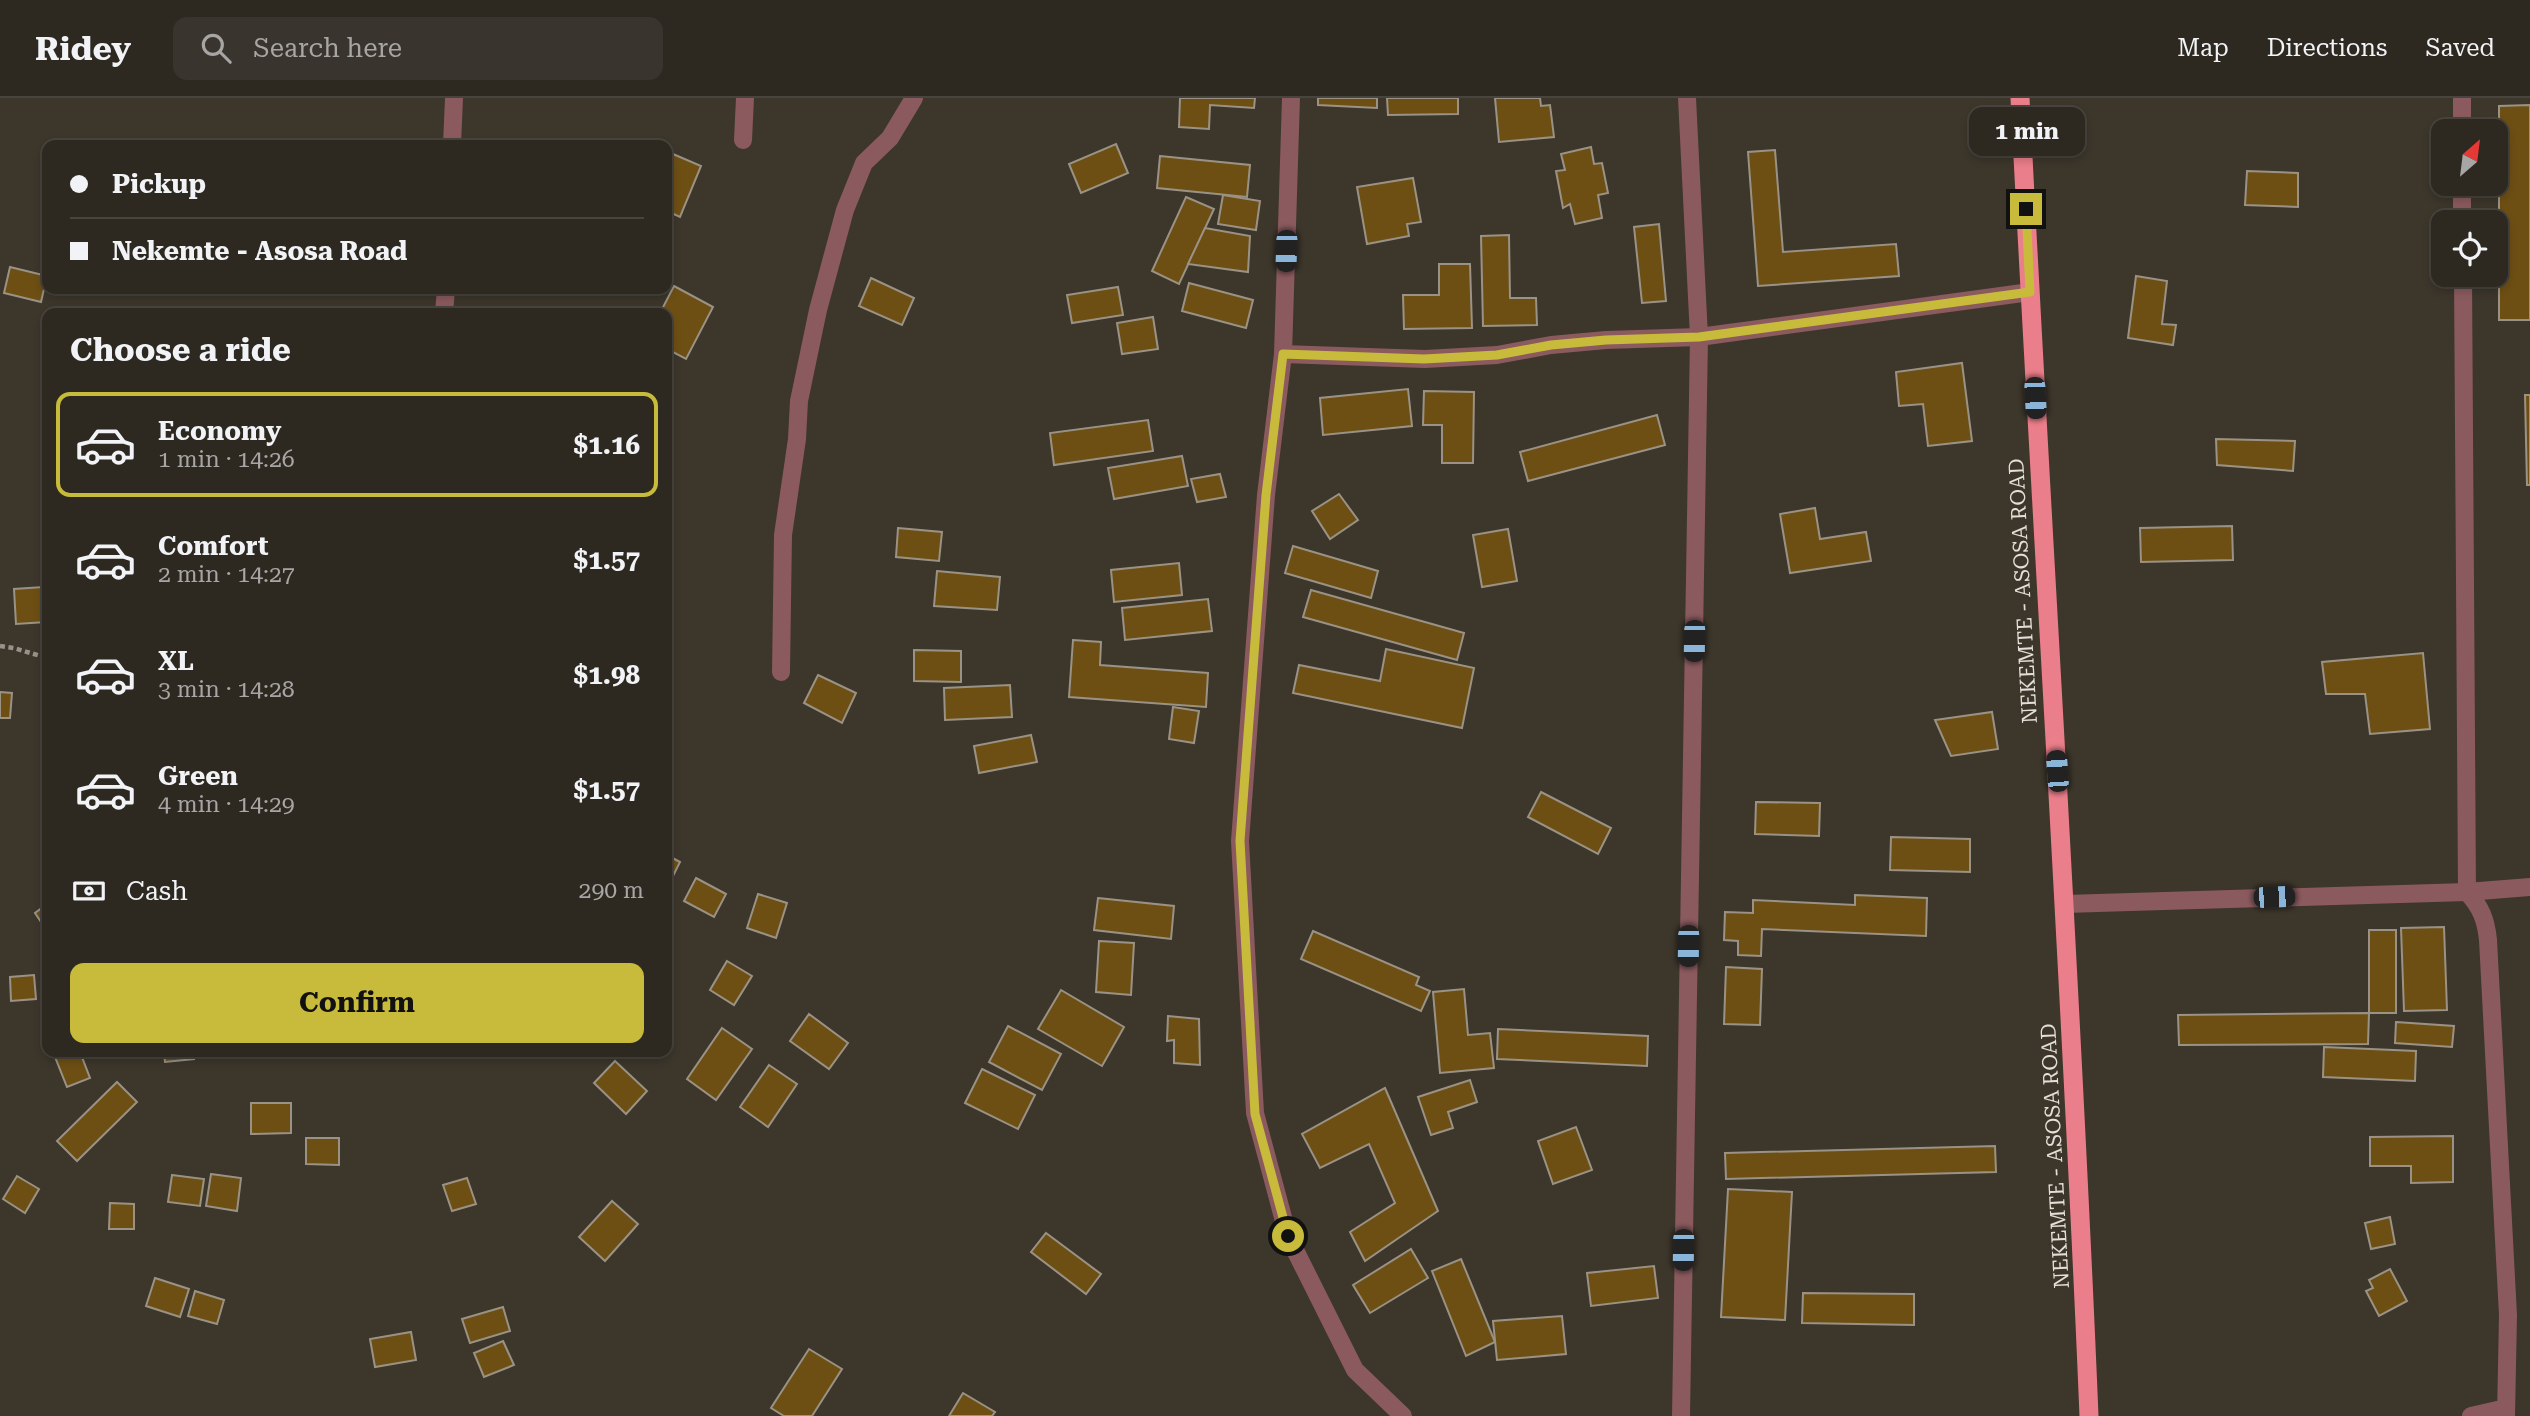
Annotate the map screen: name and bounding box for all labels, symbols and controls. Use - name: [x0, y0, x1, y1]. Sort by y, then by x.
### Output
- search box: [173, 17, 663, 80]
- text: Ridey: [35, 29, 131, 68]
- icon: search: [197, 29, 235, 67]
- text: Search here: [253, 33, 402, 63]
- text: Map: [2177, 34, 2229, 62]
- text: Directions: [2267, 34, 2387, 62]
- text: Saved: [2425, 34, 2495, 62]
- callout: 1 min: [1968, 108, 2084, 156]
- text: 1 min: [1995, 118, 2059, 145]
- north arrow: [2431, 119, 2508, 196]
- map controls: [2431, 119, 2508, 287]
- text: Pickup: [112, 169, 206, 199]
- route end: [2010, 193, 2042, 225]
- button: locate: [2431, 210, 2508, 287]
- car: [1275, 230, 1298, 272]
- text: Nekemte - Asosa Road: [112, 236, 407, 266]
- text: Choose a ride: [70, 331, 291, 369]
- car: [2024, 376, 2047, 420]
- icon: car: [74, 413, 137, 476]
- text: Economy: [158, 416, 281, 446]
- text: $1.16: [574, 430, 640, 460]
- text: 1 min · 14:26: [158, 446, 295, 473]
- street label: NEKEMTE - ASOSA ROAD: [2004, 458, 2042, 724]
- icon: car: [74, 528, 137, 591]
- text: Comfort: [158, 531, 268, 561]
- text: $1.57: [574, 545, 640, 575]
- text: 2 min · 14:27: [158, 561, 295, 588]
- car: [1684, 620, 1705, 662]
- icon: car: [74, 643, 137, 706]
- text: XL: [158, 646, 194, 676]
- text: $1.98: [574, 660, 640, 690]
- text: 3 min · 14:28: [158, 676, 295, 703]
- car: [2046, 749, 2069, 793]
- icon: car: [74, 758, 137, 821]
- text: Green: [158, 761, 238, 791]
- text: $1.57: [574, 775, 640, 805]
- text: 4 min · 14:29: [158, 791, 295, 818]
- icon: cash: [70, 872, 108, 910]
- text: Cash: [126, 876, 188, 906]
- text: 290 m: [579, 877, 644, 904]
- car: [2253, 886, 2296, 908]
- car: [1678, 925, 1699, 967]
- button: Confirm: [70, 963, 644, 1043]
- street label: NEKEMTE - ASOSA ROAD: [2036, 1023, 2074, 1289]
- route start: [1272, 1220, 1304, 1252]
- car: [1673, 1229, 1694, 1271]

